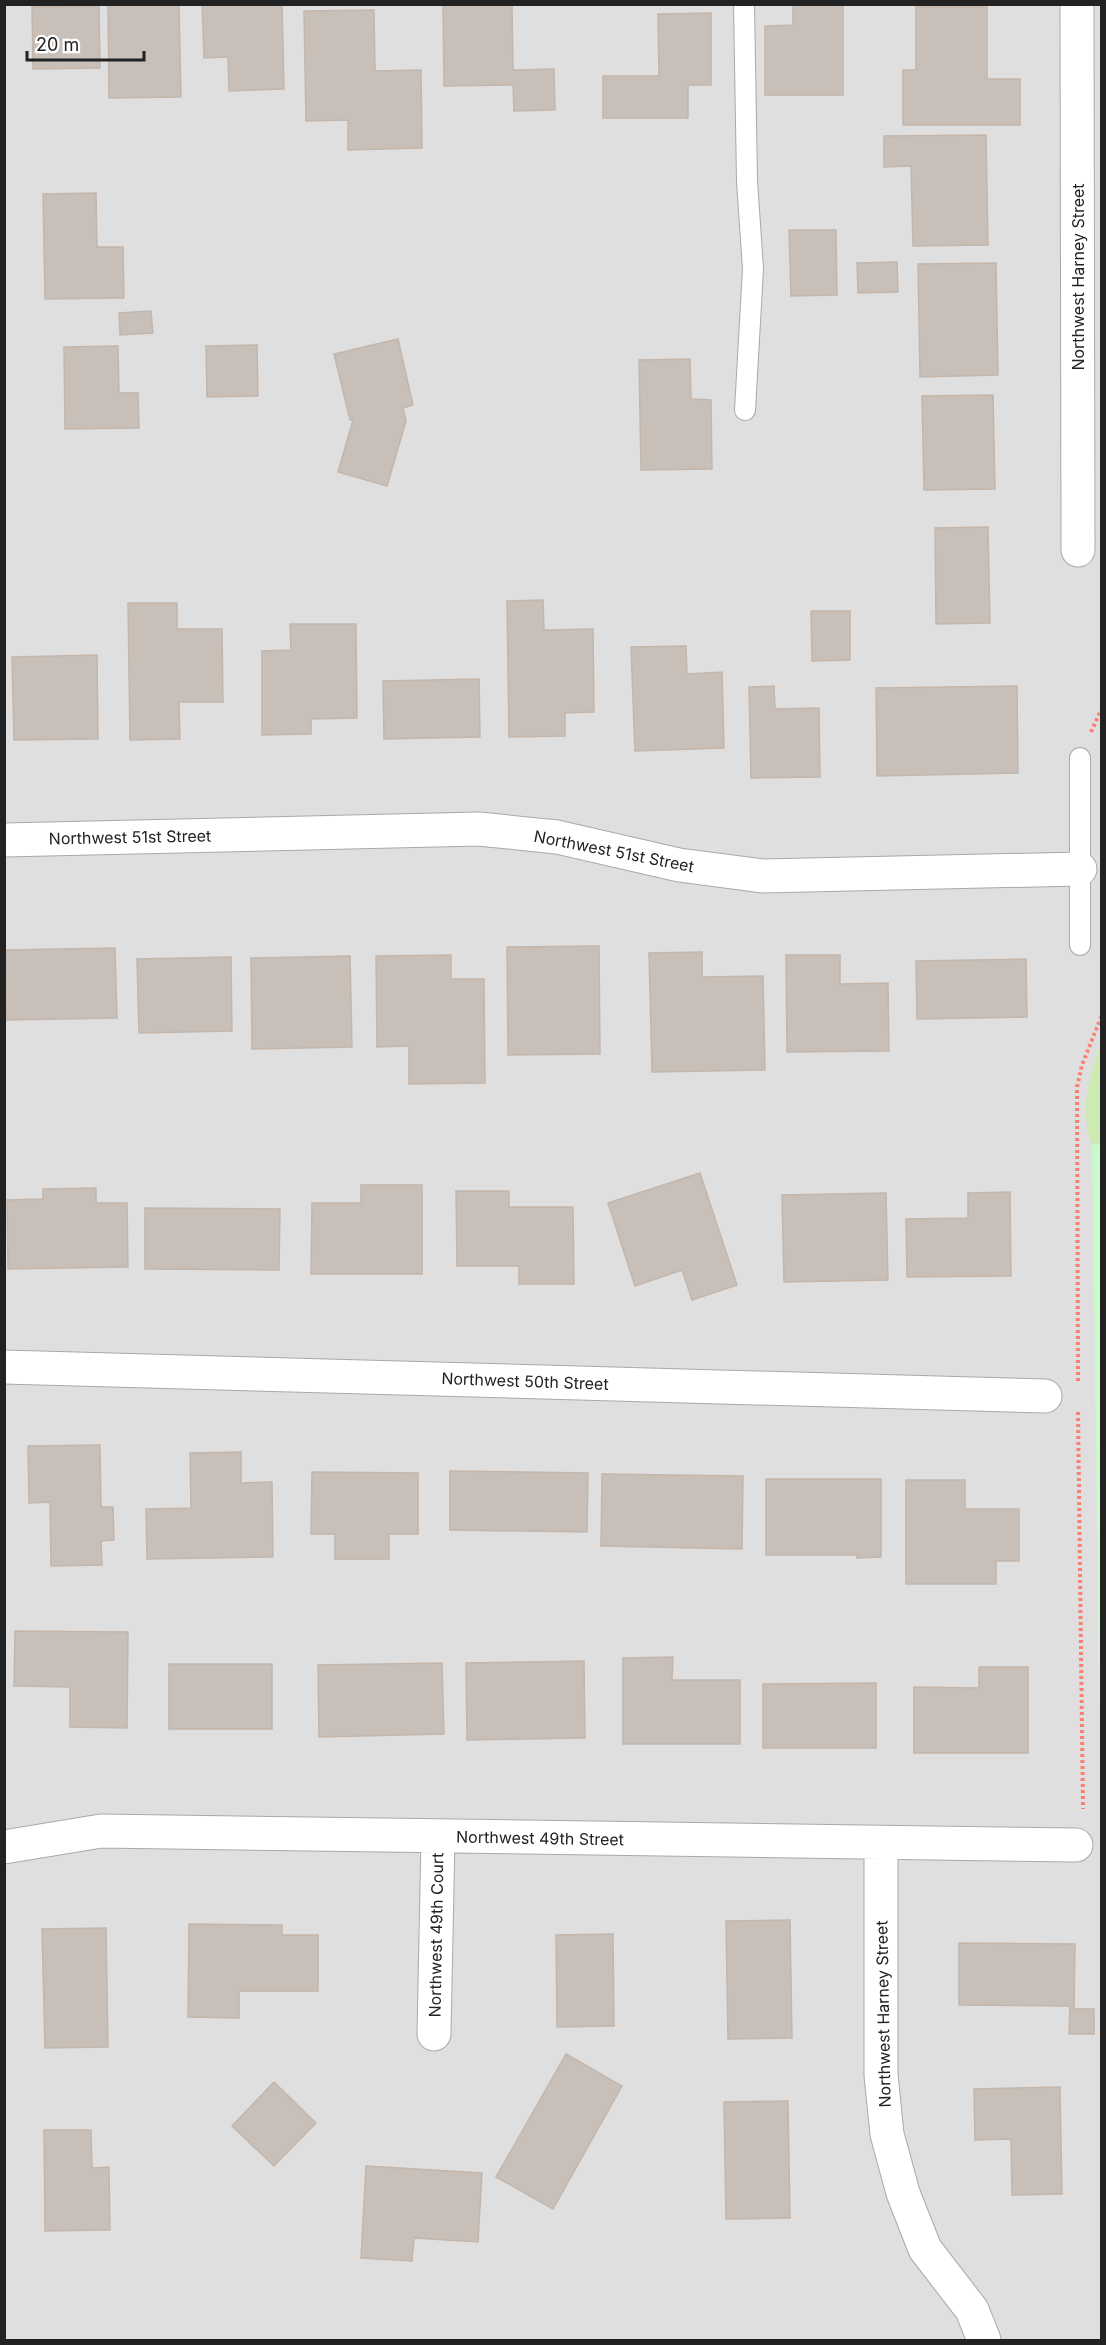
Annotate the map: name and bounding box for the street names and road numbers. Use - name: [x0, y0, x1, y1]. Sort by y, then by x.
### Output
- street label: Northwest Harney Street: [1068, 183, 1088, 371]
- street label: Northwest 51st Street: [49, 826, 211, 848]
- street label: Northwest 51st Street: [532, 826, 696, 876]
- street label: Northwest 50th Street: [441, 1368, 609, 1394]
- street label: Northwest 49th Street: [456, 1827, 624, 1849]
- street label: Northwest 49th Court: [425, 1852, 447, 2018]
- street label: Northwest Harney Street: [871, 1920, 895, 2108]

